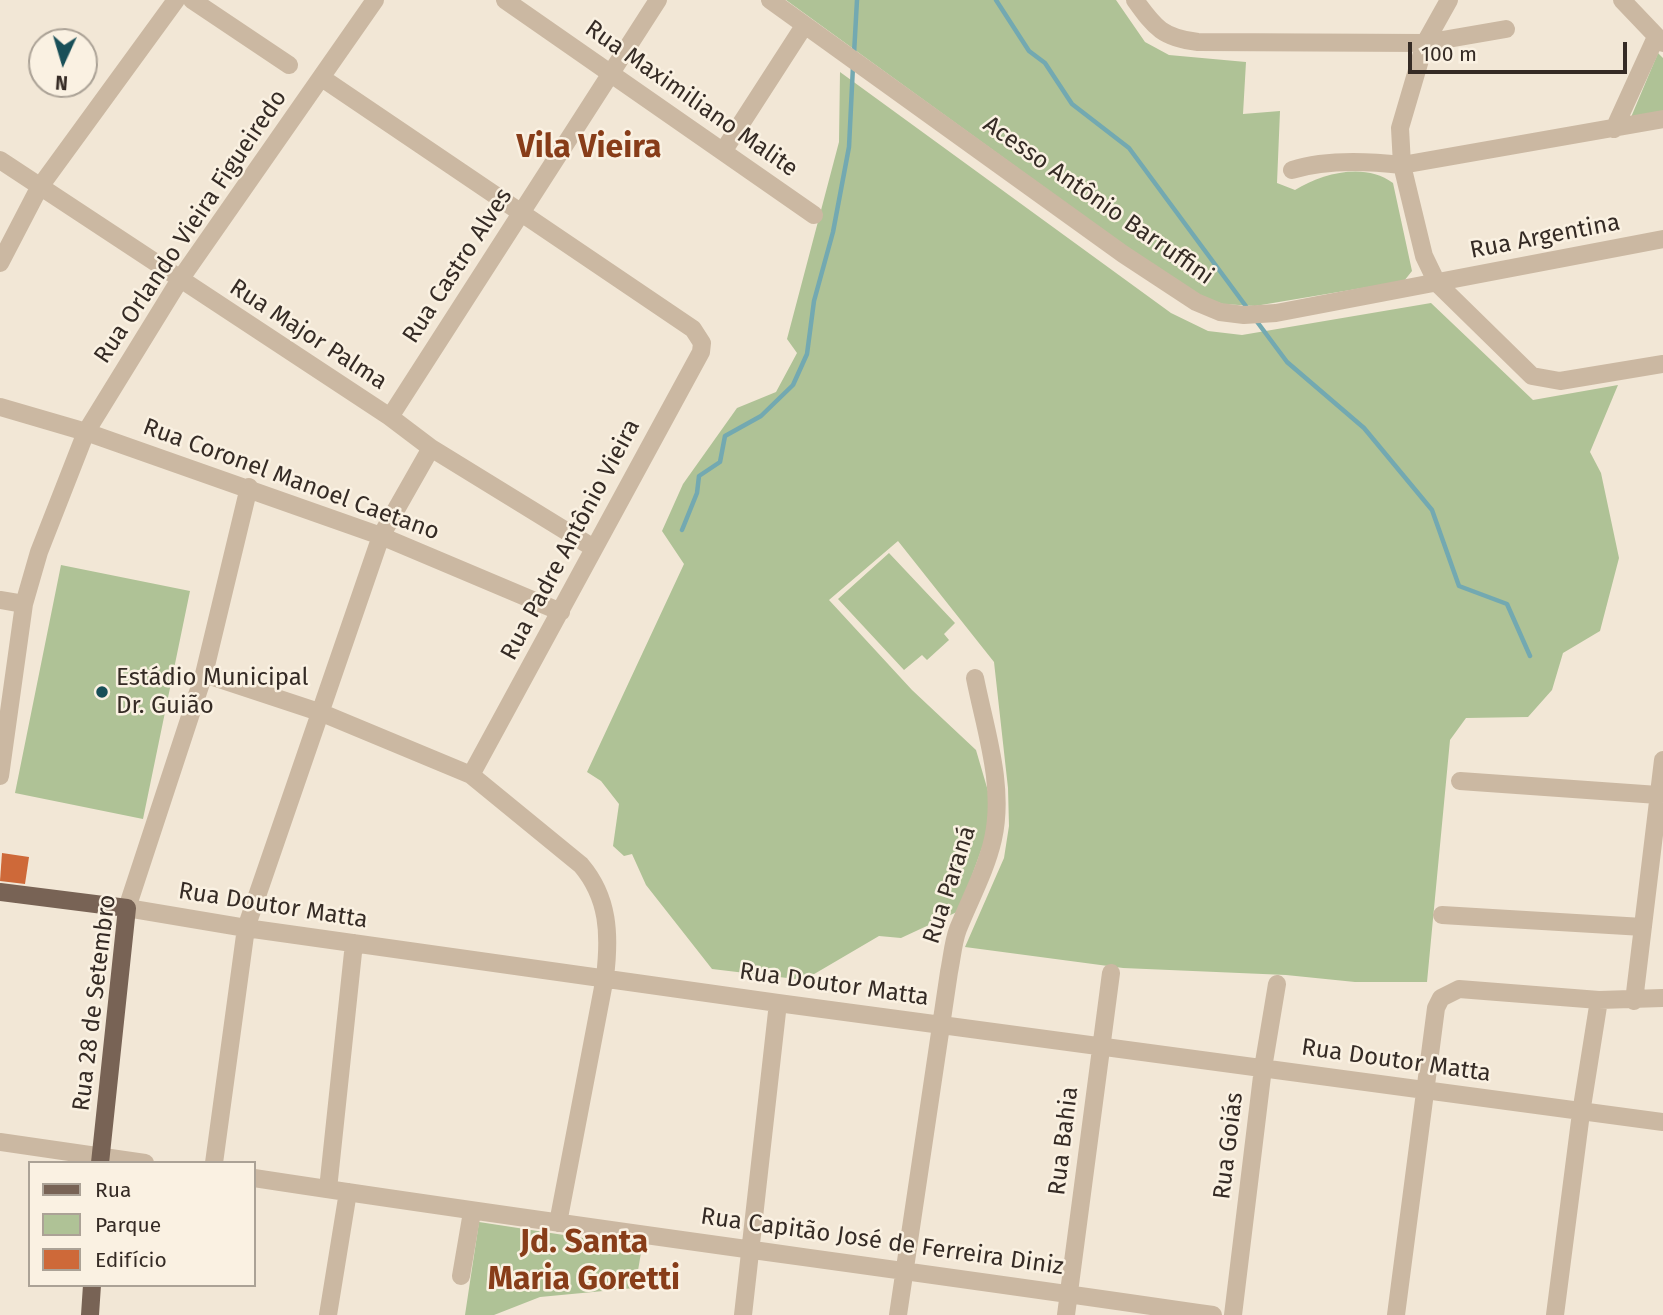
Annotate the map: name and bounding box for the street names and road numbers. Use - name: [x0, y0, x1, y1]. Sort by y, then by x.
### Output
- street label: Rua Maximiliano Malite: [579, 15, 803, 183]
- street label: Rua Orlando Vieira Figueiredo: [88, 85, 294, 369]
- street label: Acesso Antônio Barruffini: [977, 110, 1219, 292]
- street label: Rua Castro Alves: [397, 183, 519, 349]
- street label: Rua Argentina: [1467, 208, 1623, 266]
- street label: Rua Major Palma: [224, 273, 392, 397]
- street label: Rua Coronel Manoel Caetano: [139, 413, 443, 547]
- street label: Rua Padre Antônio Vieira: [495, 415, 647, 665]
- street label: Rua Paraná: [917, 822, 983, 948]
- street label: Rua Doutor Matta: [176, 877, 370, 935]
- street label: Rua 28 de Setembro: [67, 893, 123, 1113]
- street label: Rua Doutor Matta: [737, 957, 931, 1013]
- street label: Rua Doutor Matta: [1299, 1033, 1493, 1089]
- street label: Rua Bahia: [1043, 1085, 1085, 1197]
- street label: Rua Goiás: [1208, 1091, 1250, 1201]
- street label: Rua Capitão José de Ferreira Diniz: [699, 1202, 1065, 1282]

